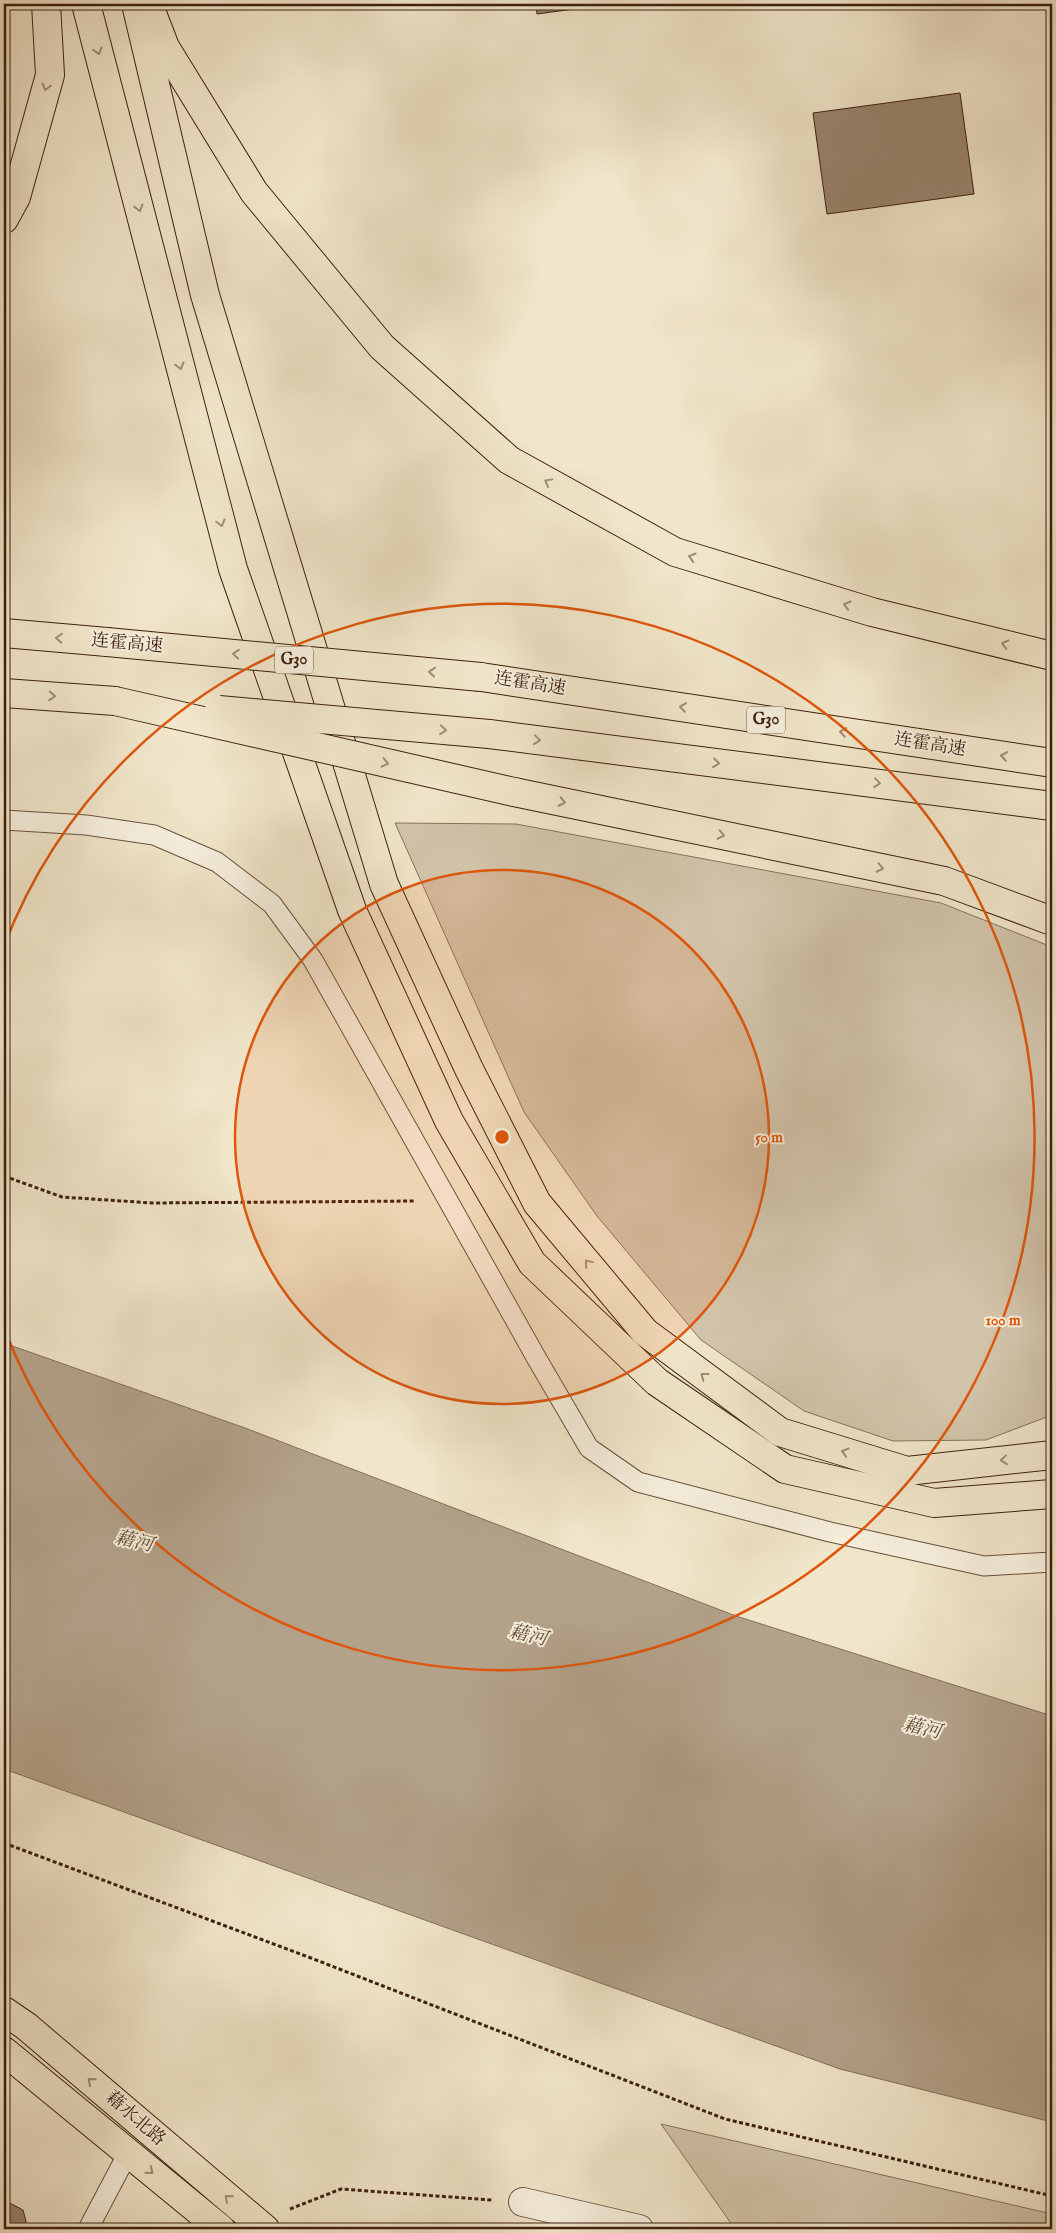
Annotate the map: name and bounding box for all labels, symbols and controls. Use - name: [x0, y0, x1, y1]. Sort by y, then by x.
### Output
- one-way arrow: [93, 46, 103, 54]
- one-way arrow: [42, 82, 52, 90]
- one-way arrow: [133, 204, 144, 213]
- one-way arrow: [174, 361, 185, 370]
- one-way arrow: [545, 478, 554, 488]
- one-way arrow: [215, 518, 226, 527]
- one-way arrow: [688, 553, 697, 563]
- one-way arrow: [844, 600, 852, 610]
- street label: 连霍高速: [90, 629, 164, 659]
- one-way arrow: [55, 633, 63, 644]
- one-way arrow: [1000, 639, 1009, 650]
- road number: G30: [275, 646, 313, 674]
- one-way arrow: [231, 649, 239, 660]
- one-way arrow: [428, 667, 436, 678]
- street label: 连霍高速: [493, 667, 567, 701]
- one-way arrow: [49, 691, 57, 702]
- one-way arrow: [678, 703, 687, 713]
- road number: G30: [747, 706, 785, 734]
- one-way arrow: [439, 724, 447, 735]
- one-way arrow: [839, 727, 848, 737]
- street label: 连霍高速: [893, 728, 967, 762]
- one-way arrow: [533, 735, 541, 745]
- one-way arrow: [1000, 751, 1008, 762]
- one-way arrow: [380, 757, 389, 768]
- one-way arrow: [712, 757, 720, 768]
- one-way arrow: [872, 778, 881, 788]
- one-way arrow: [558, 796, 566, 807]
- one-way arrow: [717, 829, 726, 840]
- one-way arrow: [876, 862, 885, 873]
- centre of rings: [493, 1128, 511, 1146]
- text: 50 m: [755, 1128, 783, 1147]
- one-way arrow: [585, 1260, 594, 1269]
- text: 100 m: [985, 1311, 1021, 1330]
- one-way arrow: [701, 1373, 710, 1381]
- one-way arrow: [841, 1448, 849, 1458]
- one-way arrow: [1000, 1454, 1008, 1465]
- water label: 藉河: [113, 1526, 158, 1559]
- water label: 藉河: [507, 1620, 552, 1653]
- water label: 藉河: [901, 1713, 946, 1746]
- one-way arrow: [88, 2078, 97, 2087]
- street label: 藉水北路: [100, 2087, 170, 2151]
- one-way arrow: [144, 2165, 153, 2174]
- one-way arrow: [225, 2195, 234, 2204]

